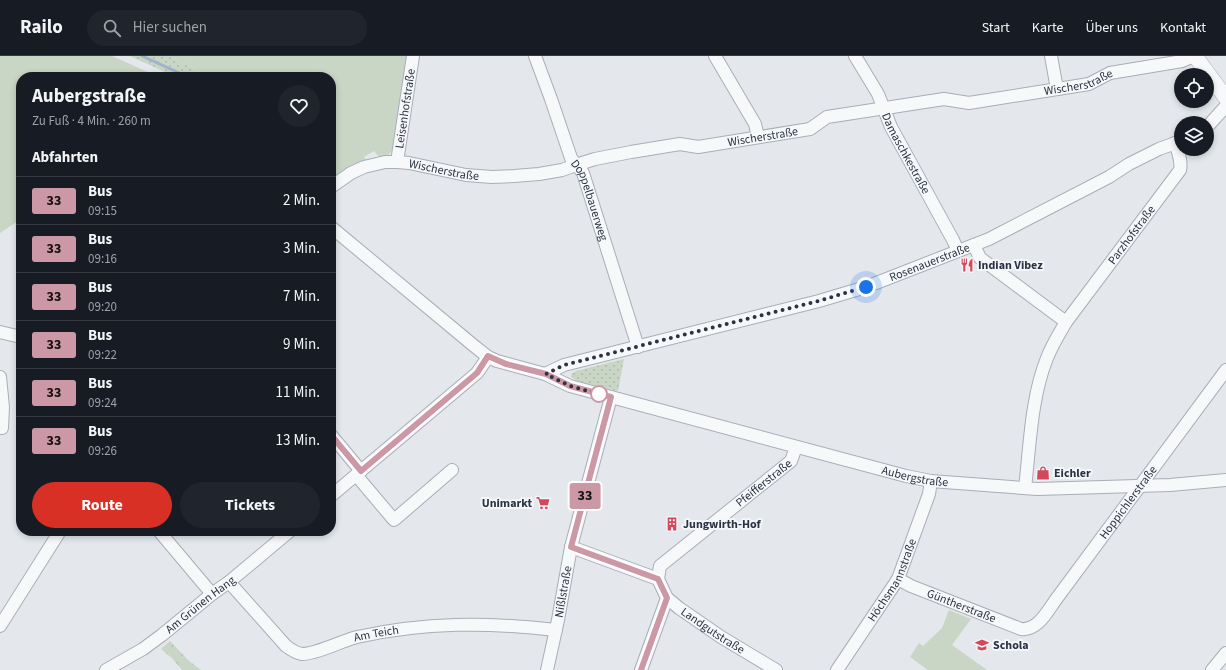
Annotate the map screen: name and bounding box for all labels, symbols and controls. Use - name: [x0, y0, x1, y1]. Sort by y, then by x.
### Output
- search box: [87, 10, 367, 46]
- text: Railo: [20, 14, 63, 41]
- icon: search: [101, 17, 123, 39]
- text: Hier suchen: [133, 17, 207, 38]
- text: Start: [982, 18, 1010, 38]
- text: Karte: [1032, 18, 1063, 38]
- text: Über uns: [1085, 18, 1138, 38]
- text: Kontakt: [1160, 18, 1206, 38]
- street label: Wischerstraße: [1043, 65, 1116, 100]
- street label: Leisenhofstraße: [391, 68, 420, 150]
- map controls: [1174, 68, 1214, 156]
- button: locate: [1174, 68, 1214, 108]
- text: Aubergstraße: [32, 83, 146, 110]
- button: heart: [278, 85, 320, 127]
- street label: Damaschkestraße: [877, 110, 934, 197]
- text: Zu Fuß · 4 Min. · 260 m: [32, 112, 151, 130]
- button: layers: [1174, 116, 1214, 156]
- street label: Wischerstraße: [726, 123, 799, 151]
- text: Abfahrten: [32, 147, 98, 168]
- street label: Wischerstraße: [407, 155, 480, 185]
- street label: Doppelbauerweg: [566, 156, 612, 243]
- text: Bus: [88, 181, 112, 202]
- text: 2 Min.: [283, 190, 320, 211]
- text: 33: [47, 191, 61, 211]
- text: 09:15: [88, 202, 117, 220]
- street label: Parzhofstraße: [1104, 202, 1160, 268]
- text: Bus: [88, 229, 112, 250]
- text: 3 Min.: [283, 238, 320, 259]
- text: 33: [47, 239, 61, 259]
- street label: Rosenauerstraße: [887, 239, 972, 286]
- text: 09:16: [88, 250, 117, 268]
- restaurant icon: Indian Vibez: [959, 257, 975, 273]
- place label: Indian Vibez: [978, 257, 1043, 274]
- text: Bus: [88, 277, 112, 298]
- your location: [856, 277, 876, 297]
- text: 7 Min.: [283, 286, 320, 307]
- text: 33: [47, 287, 61, 307]
- text: 09:20: [88, 298, 117, 316]
- text: Bus: [88, 325, 112, 346]
- text: 9 Min.: [283, 334, 320, 355]
- text: 33: [47, 335, 61, 355]
- text: 09:22: [88, 346, 117, 364]
- text: Bus: [88, 373, 112, 394]
- text: 11 Min.: [276, 382, 320, 403]
- text: 33: [47, 383, 61, 403]
- unlabelled marker: [590, 385, 608, 403]
- text: 09:24: [88, 394, 117, 412]
- text: Bus: [88, 421, 112, 442]
- text: 13 Min.: [276, 430, 320, 451]
- text: 33: [47, 431, 61, 451]
- text: 09:26: [88, 442, 117, 460]
- street label: Pfeifferstraße: [732, 455, 796, 511]
- street label: Aubergstraße: [880, 462, 949, 491]
- street label: Hoppichlerstraße: [1096, 462, 1161, 543]
- shop icon: Eichler: [1035, 465, 1051, 481]
- place label: Eichler: [1054, 465, 1091, 482]
- button: Route: [32, 482, 172, 528]
- button: Tickets: [180, 482, 320, 528]
- line badge: 33: [567, 483, 603, 509]
- text: 33: [578, 486, 592, 506]
- place label: Unimarkt: [482, 495, 532, 512]
- supermarket icon: Unimarkt: [535, 495, 551, 511]
- building icon: Jungwirth-Hof: [664, 516, 680, 532]
- place label: Jungwirth-Hof: [683, 516, 762, 533]
- street label: Höchsmannstraße: [864, 536, 921, 625]
- street label: Nißlstraße: [551, 564, 577, 619]
- street label: Am Grünen Hang: [162, 572, 239, 638]
- street label: Güntherstraße: [924, 585, 998, 627]
- street label: Landgutstraße: [677, 604, 748, 658]
- street label: Am Teich: [352, 622, 400, 646]
- school or university icon: Schola: [974, 637, 990, 653]
- place label: Schola: [993, 637, 1029, 654]

